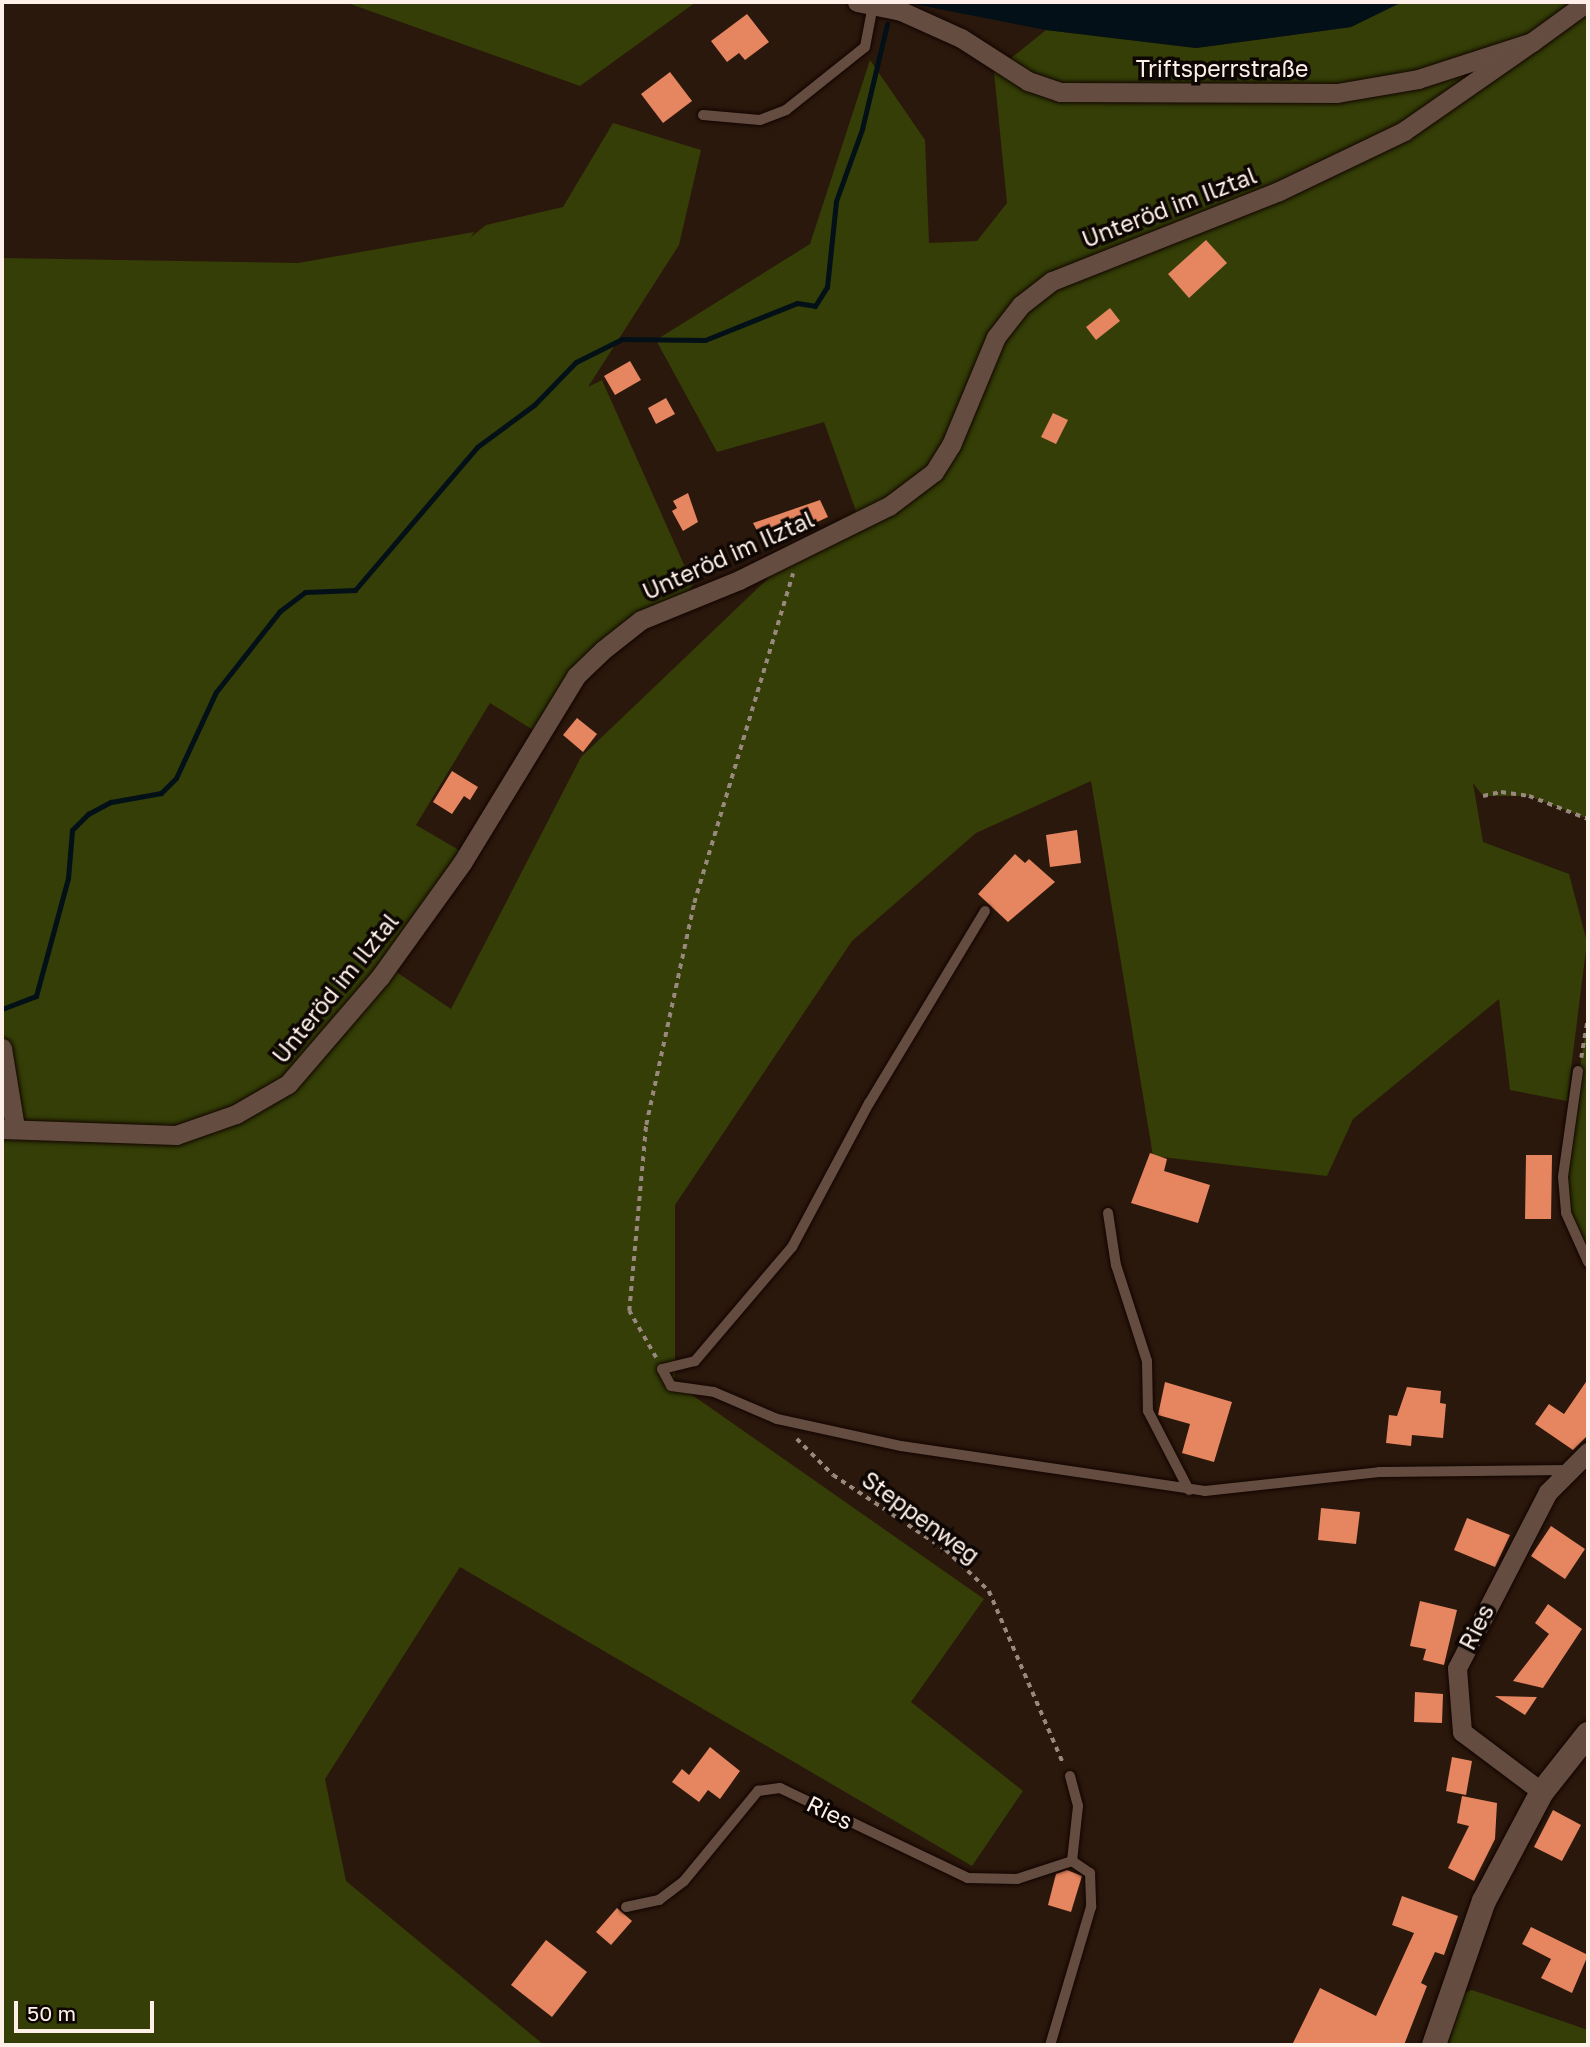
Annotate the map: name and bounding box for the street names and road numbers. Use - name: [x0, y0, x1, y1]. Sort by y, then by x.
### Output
- street label: Triftsperrstraße: [1136, 54, 1308, 82]
- street label: Unteröd im Ilztal: [1078, 161, 1260, 253]
- street label: Unteröd im Ilztal: [638, 505, 818, 605]
- street label: Unteröd im Ilztal: [266, 908, 404, 1068]
- street label: Steppenweg: [857, 1465, 985, 1569]
- street label: Ries: [1453, 1600, 1499, 1654]
- street label: Ries: [803, 1789, 857, 1835]

